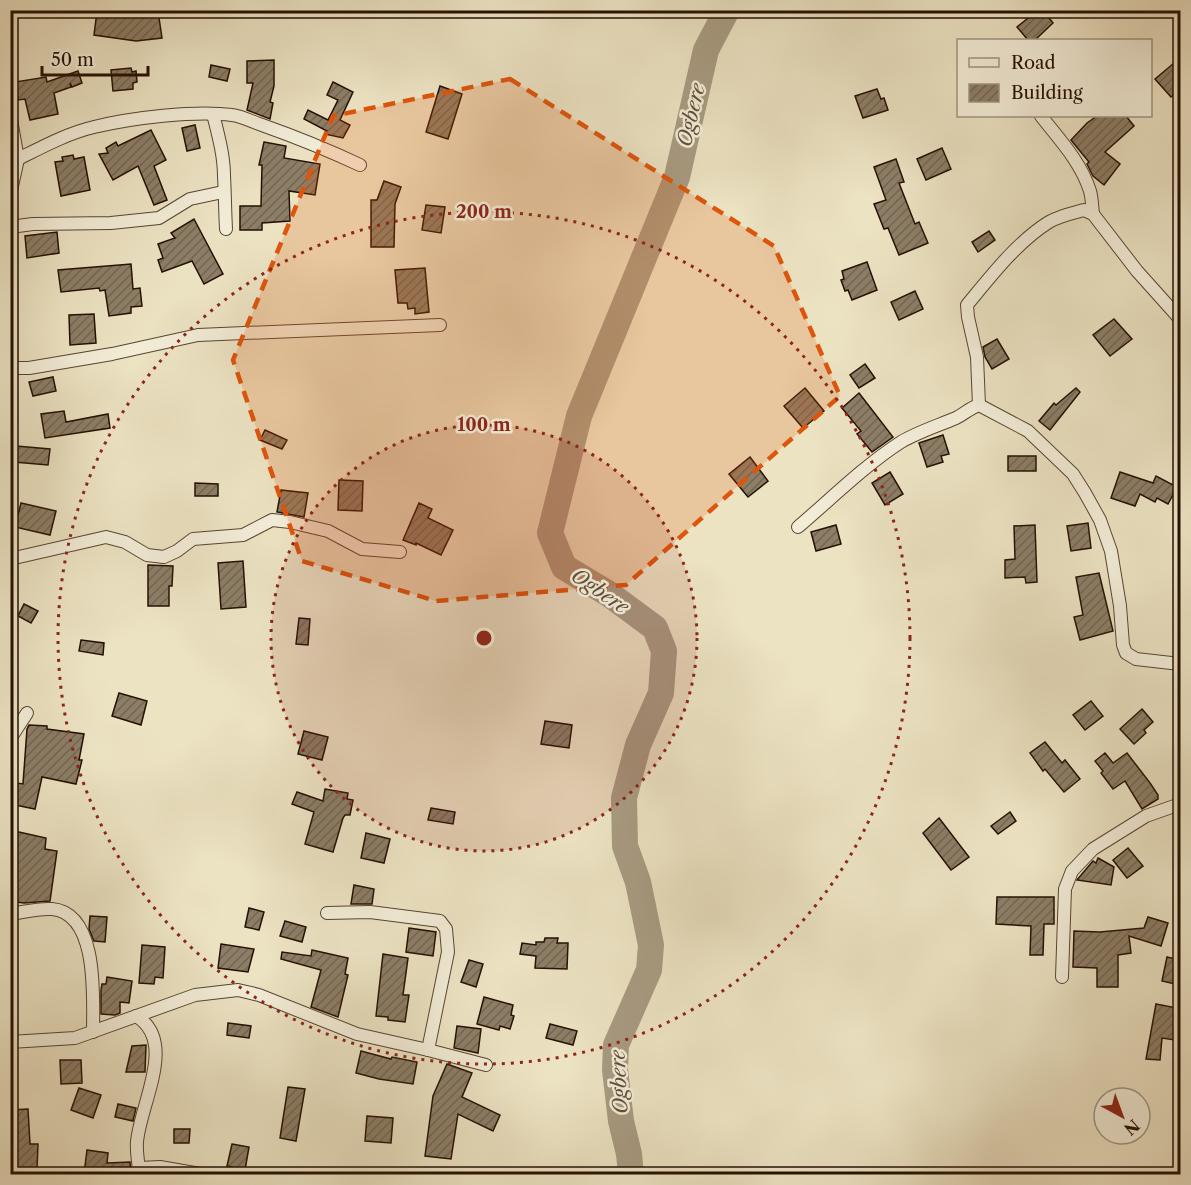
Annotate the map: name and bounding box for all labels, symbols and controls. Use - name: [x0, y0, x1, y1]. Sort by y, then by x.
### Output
- scale bar: [42, 39, 148, 77]
- legend: [957, 39, 1152, 117]
- text: 50 m: [51, 49, 94, 71]
- text: Road: [1011, 52, 1056, 74]
- water label: Ogbere: [672, 80, 710, 149]
- text: Building: [1011, 82, 1083, 104]
- text: 200 m: [456, 201, 512, 223]
- text: 100 m: [457, 414, 511, 436]
- water label: Ogbere: [567, 563, 634, 620]
- centre of rings: [474, 628, 494, 648]
- water label: Ogbere: [605, 1048, 633, 1115]
- north arrow: [1092, 1086, 1152, 1146]
- text: N: [1120, 1115, 1144, 1139]

